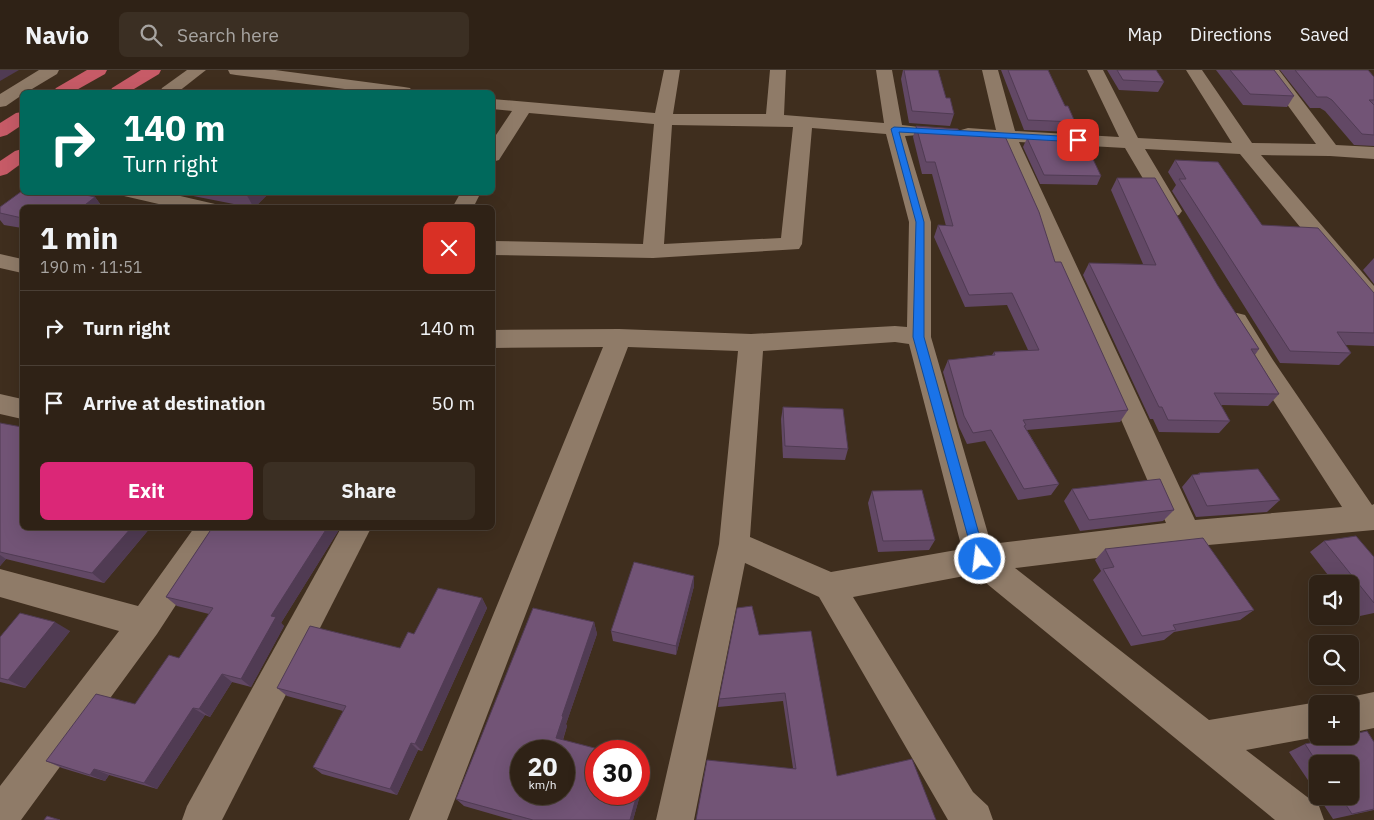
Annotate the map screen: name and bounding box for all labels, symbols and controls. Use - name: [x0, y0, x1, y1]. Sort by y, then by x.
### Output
- search box: [119, 12, 469, 57]
- text: Navio: [25, 19, 89, 51]
- icon: search: [137, 21, 165, 49]
- text: Search here: [177, 23, 279, 47]
- text: Map: [1127, 23, 1162, 46]
- text: Directions: [1190, 23, 1272, 46]
- text: Saved: [1300, 23, 1349, 46]
- text: 140 m: [123, 105, 226, 151]
- icon: right: [40, 110, 105, 175]
- pin: [1057, 119, 1099, 161]
- icon: arrive: [1064, 126, 1092, 154]
- text: Turn right: [123, 149, 218, 178]
- text: 1 min: [40, 218, 118, 257]
- button: close: [423, 222, 475, 274]
- text: 190 m · 11:51: [40, 257, 142, 277]
- icon: right: [40, 314, 68, 342]
- text: Turn right: [83, 316, 170, 340]
- text: 140 m: [420, 316, 475, 340]
- icon: arrive: [40, 389, 68, 417]
- text: Arrive at destination: [83, 391, 266, 415]
- text: 50 m: [431, 391, 475, 415]
- button: Exit: [40, 462, 253, 520]
- button: Share: [263, 462, 475, 520]
- position arrow: [953, 532, 1005, 584]
- map controls: [1309, 575, 1359, 805]
- button: sound: [1309, 575, 1359, 625]
- button: search: [1309, 635, 1359, 685]
- button: +: [1309, 695, 1359, 745]
- speed limit sign: 30: [585, 740, 650, 805]
- text: 20: [527, 750, 558, 783]
- button: −: [1309, 755, 1359, 805]
- text: km/h: [528, 777, 557, 792]

